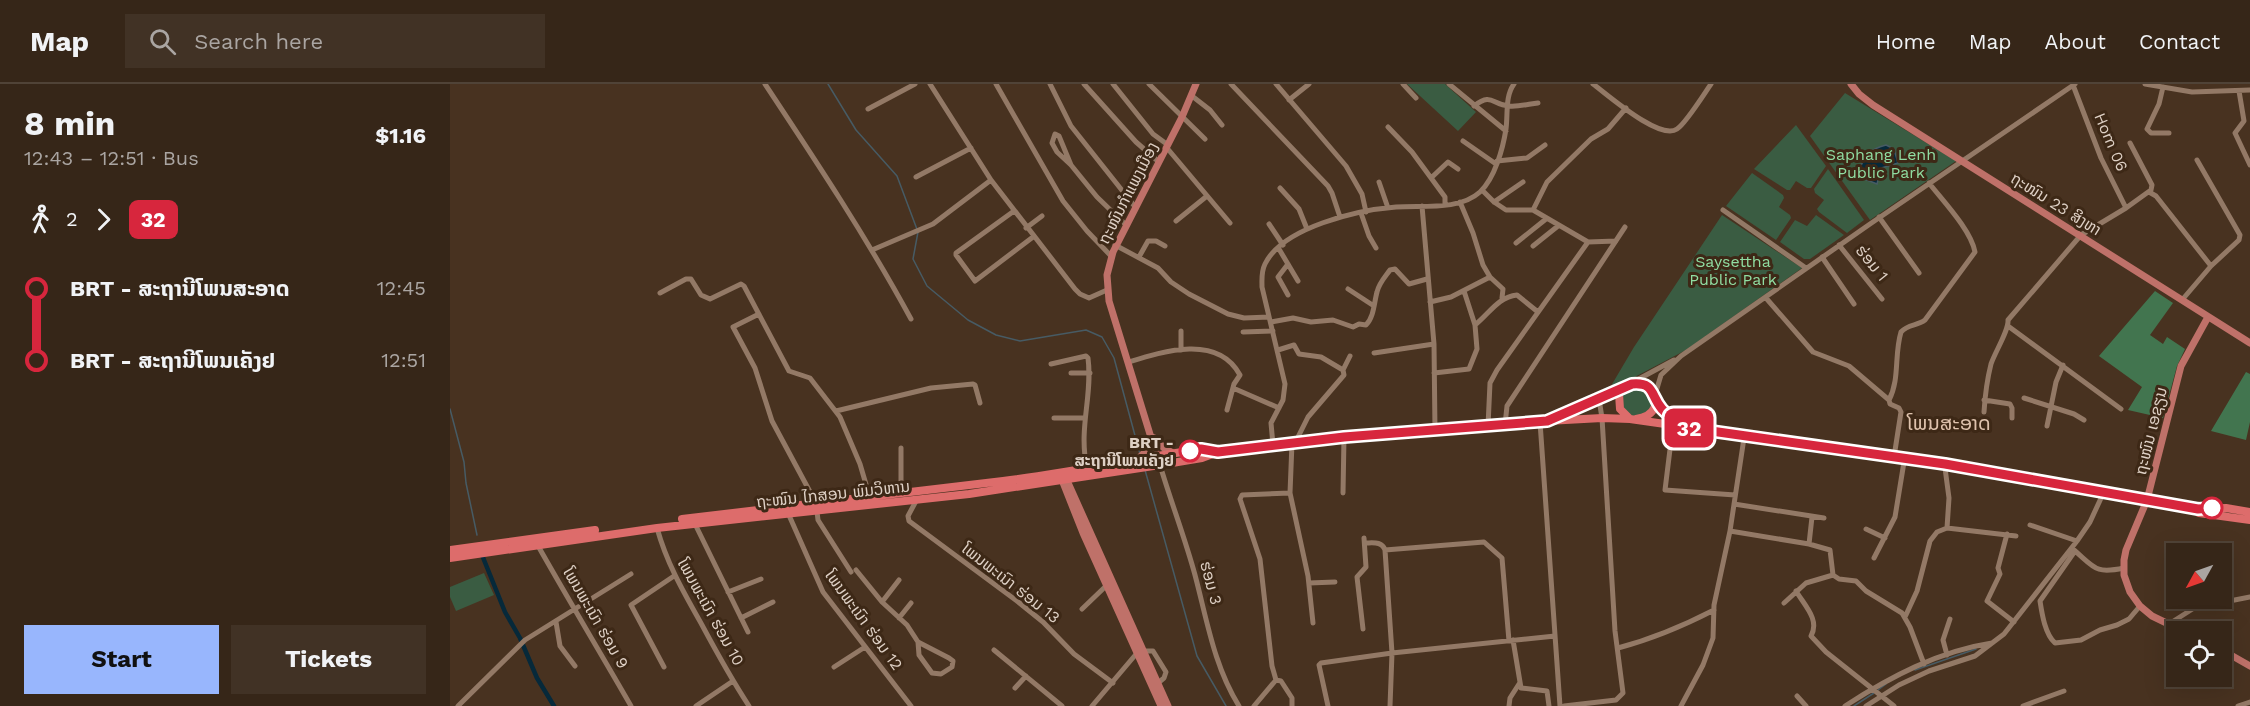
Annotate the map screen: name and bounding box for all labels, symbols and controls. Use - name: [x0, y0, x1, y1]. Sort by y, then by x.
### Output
- search box: [125, 14, 545, 68]
- text: Map: [30, 25, 89, 58]
- icon: search: [146, 25, 179, 58]
- text: Search here: [194, 29, 323, 54]
- text: Home: [1876, 29, 1936, 54]
- text: Map: [1969, 29, 2012, 54]
- text: About: [2045, 29, 2106, 54]
- text: Contact: [2139, 29, 2220, 54]
- text: 8 min: [24, 104, 115, 143]
- street label: Hom 06: [2090, 110, 2132, 174]
- text: $1.16: [375, 123, 426, 148]
- street label: ຖະໜົນກຳແພງເມືອງ: [1094, 139, 1162, 247]
- park label: Saphang Lenh Public Park: [1826, 145, 1936, 182]
- text: 12:43 – 12:51 · Bus: [24, 146, 199, 170]
- street label: ຖະໜົນ 23 ສິງຫາ: [2007, 168, 2105, 240]
- icon: walk: [24, 203, 57, 236]
- icon: forward: [87, 203, 120, 236]
- text: 2: [66, 207, 78, 231]
- text: 32: [141, 207, 166, 232]
- street label: ຮ່ອມ 1: [1852, 241, 1892, 285]
- park label: Saysettha Public Park: [1689, 252, 1777, 289]
- text: BRT - ສະຖານີໂພນສະອາດ: [70, 276, 289, 301]
- text: 12:45: [377, 276, 426, 300]
- text: BRT - ສະຖານີໂພນເຄັງຢ: [70, 348, 275, 373]
- text: 12:51: [381, 348, 426, 372]
- street label: ຖະໜົນ ເອຊຽນ: [2131, 385, 2172, 477]
- line badge: 32: [1662, 408, 1716, 448]
- district label: ໂພນສະອາດ: [1906, 411, 1991, 435]
- text: 32: [1677, 416, 1701, 441]
- place label: BRT - ສະຖານີໂພນເຄັງຢ: [1074, 433, 1174, 470]
- marker: BRT - ສະຖານີໂພນເຄັງຢ: [1179, 440, 1201, 462]
- street label: ຖະໜົນ ໄກສອນ ພົມວິຫານ: [755, 476, 911, 512]
- unlabelled marker: [2201, 497, 2223, 519]
- street label: ໂພນພະເນົາ ຮ່ອມ 13: [958, 538, 1064, 627]
- north arrow: [2166, 543, 2232, 609]
- map controls: [2166, 543, 2232, 687]
- street label: ໂພນພະເນົາ ຮ່ອມ 10: [673, 554, 748, 669]
- street label: ຮ່ອມ 3: [1196, 559, 1226, 607]
- street label: ໂພນພະເນົາ ຮ່ອມ 9: [559, 563, 633, 672]
- street label: ໂພນພະເນົາ ຮ່ອມ 12: [821, 565, 907, 674]
- button: locate: [2166, 621, 2232, 687]
- button: Start: [24, 625, 219, 694]
- button: Tickets: [231, 625, 426, 694]

